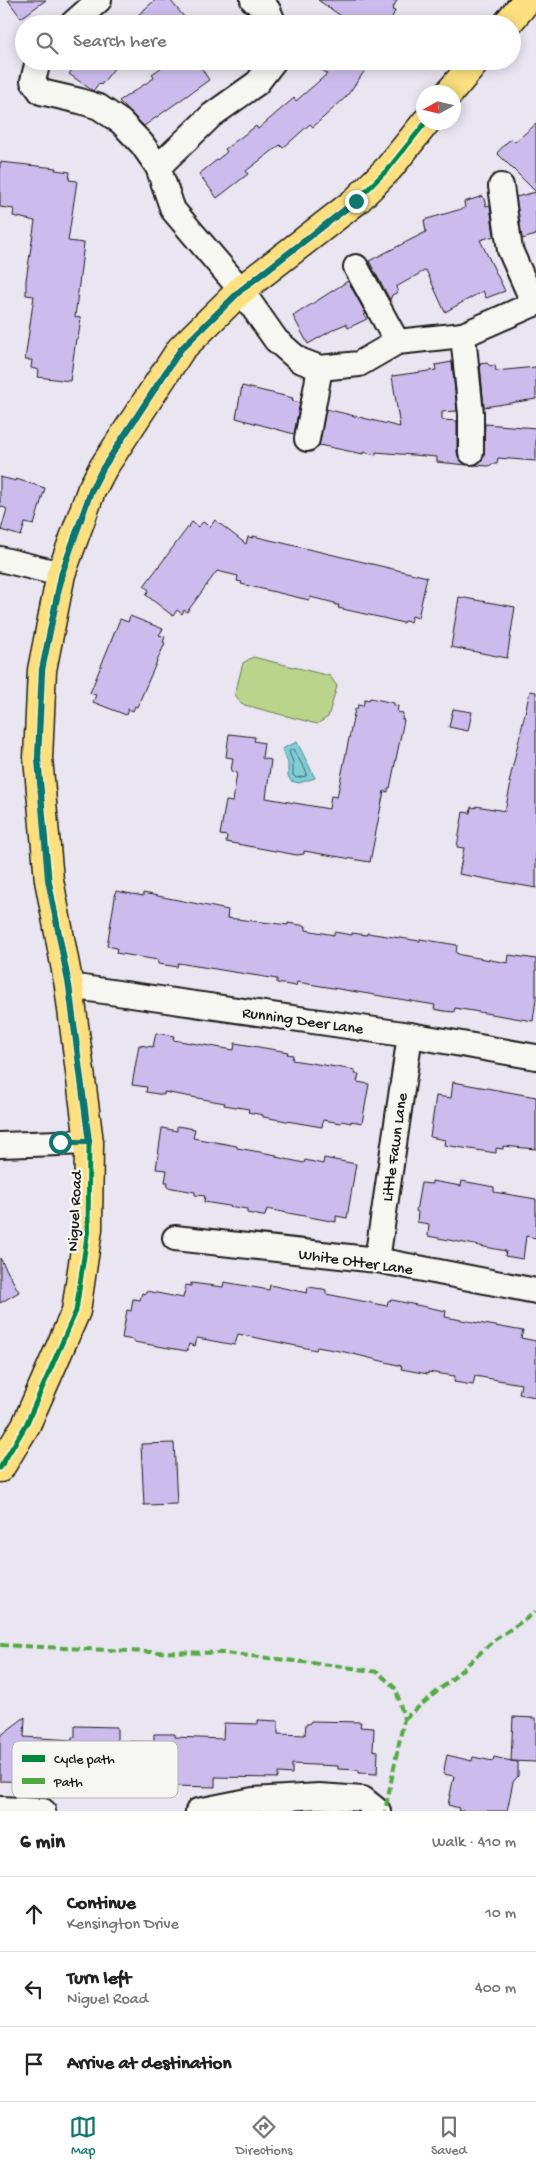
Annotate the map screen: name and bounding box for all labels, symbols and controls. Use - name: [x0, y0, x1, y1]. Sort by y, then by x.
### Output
- search box: [15, 15, 521, 70]
- icon: search: [33, 29, 61, 57]
- text: Search here: [73, 31, 167, 54]
- north arrow: [416, 85, 461, 130]
- route end: [345, 190, 368, 213]
- street label: Running Deer Lane: [241, 1005, 365, 1040]
- street label: Little Fawn Lane: [379, 1091, 414, 1203]
- route start: [49, 1131, 72, 1154]
- street label: Niguel Road: [65, 1169, 88, 1252]
- street label: White Otter Lane: [297, 1246, 415, 1281]
- legend: [12, 1741, 178, 1798]
- text: Cycle path: [54, 1752, 115, 1769]
- text: Path: [53, 1775, 83, 1792]
- text: 6 min: [20, 1831, 65, 1856]
- text: Walk · 410 m: [432, 1834, 516, 1853]
- text: Continue: [67, 1893, 136, 1916]
- icon: ahead: [20, 1900, 48, 1928]
- text: 10 m: [485, 1905, 516, 1924]
- text: Kensington Drive: [67, 1916, 179, 1935]
- text: Turn left: [67, 1968, 131, 1991]
- icon: left: [20, 1975, 48, 2003]
- text: 400 m: [475, 1980, 516, 1999]
- text: Niguel Road: [67, 1991, 148, 2010]
- icon: arrive: [20, 2050, 48, 2078]
- text: Arrive at destination: [67, 2053, 231, 2076]
- tab: Map: [69, 2113, 97, 2160]
- tab: Directions: [236, 2113, 293, 2160]
- tab: Saved: [431, 2113, 467, 2160]

